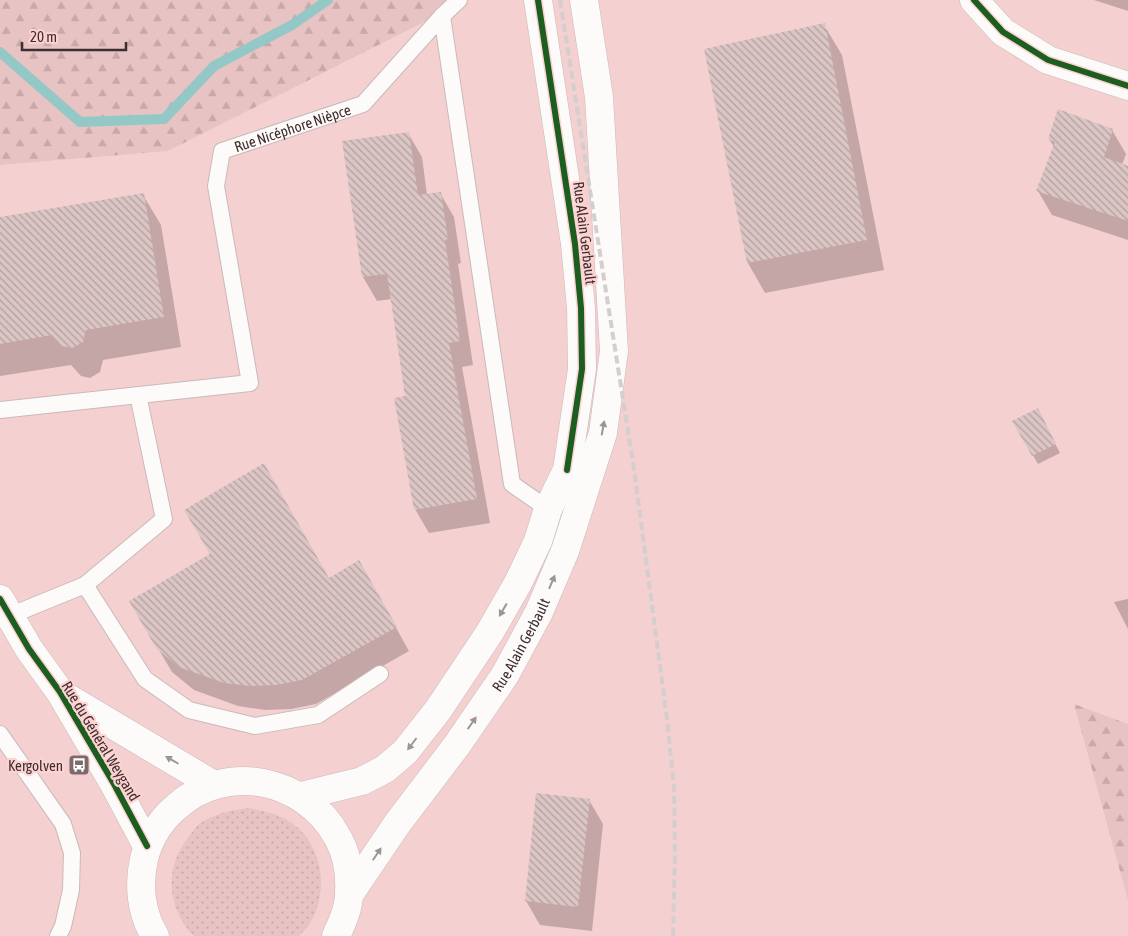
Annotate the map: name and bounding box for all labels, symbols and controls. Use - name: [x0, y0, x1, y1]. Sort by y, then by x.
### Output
- scale bar: [22, 20, 126, 52]
- text: 20 m: [30, 28, 57, 45]
- street label: Rue Nicéphore Nièpce: [232, 100, 353, 155]
- street label: Rue Alain Gerbault: [570, 181, 600, 285]
- one-way arrow: [600, 419, 608, 435]
- one-way arrow: [548, 574, 556, 589]
- street label: Rue Alain Gerbault: [488, 595, 552, 694]
- one-way arrow: [498, 603, 507, 616]
- street label: Rue du Général Weygand: [58, 678, 144, 804]
- one-way arrow: [467, 716, 477, 729]
- one-way arrow: [406, 737, 417, 750]
- bus stop icon: Kergolven: [67, 753, 91, 777]
- one-way arrow: [164, 756, 179, 764]
- place label: Kergolven: [8, 757, 63, 774]
- one-way arrow: [372, 847, 382, 861]

